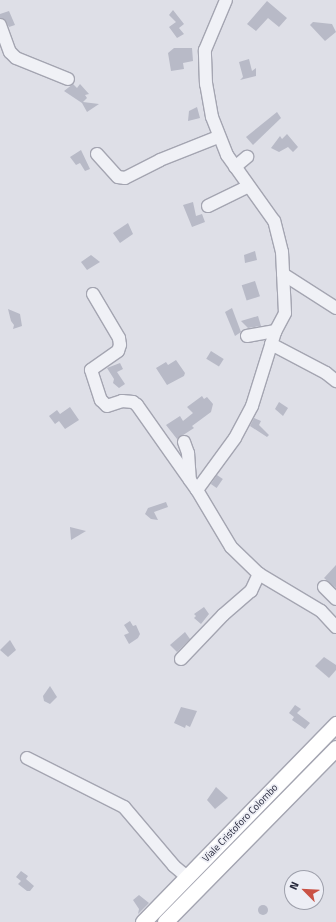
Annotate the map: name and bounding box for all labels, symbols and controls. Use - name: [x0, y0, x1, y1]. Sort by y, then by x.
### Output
- street label: Viale Cristoforo Colombo: [200, 782, 280, 864]
- north arrow: [284, 870, 324, 910]
- text: N: [285, 879, 303, 892]

